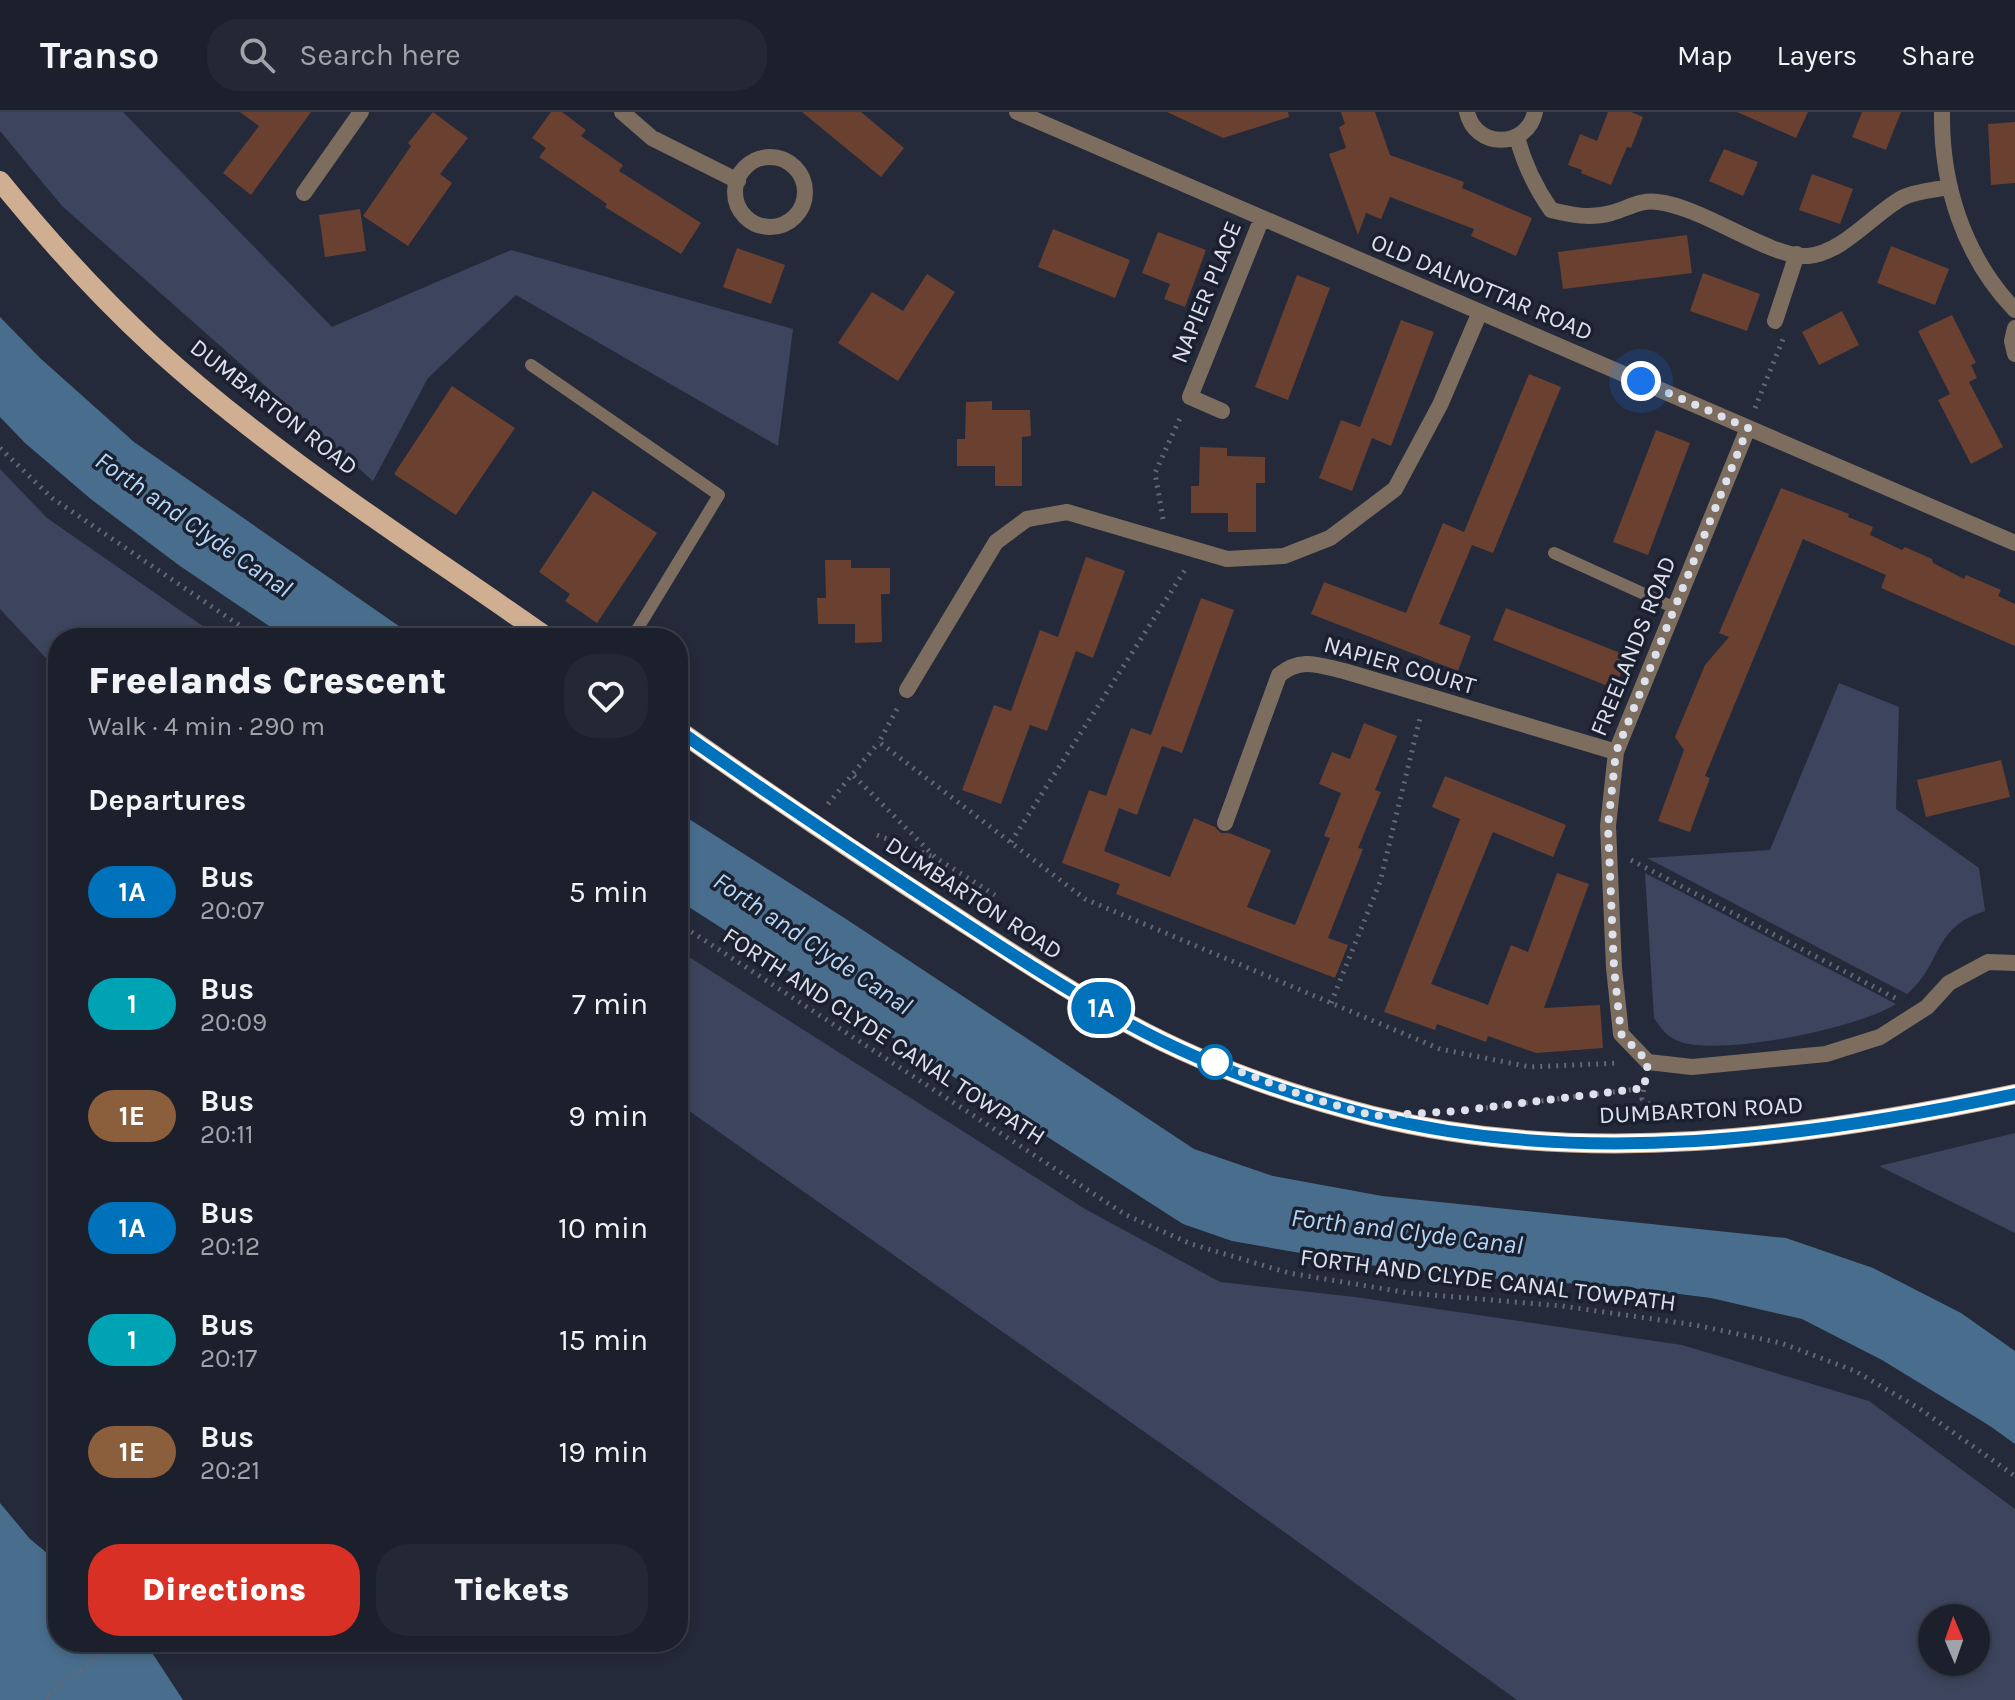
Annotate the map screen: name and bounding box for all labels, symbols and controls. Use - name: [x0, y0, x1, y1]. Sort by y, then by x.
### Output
- search box: [207, 19, 767, 91]
- text: Transo: [40, 33, 159, 78]
- icon: search: [235, 33, 279, 77]
- text: Search here: [299, 37, 461, 73]
- text: Map: [1677, 39, 1732, 72]
- text: Layers: [1776, 39, 1857, 72]
- text: Share: [1901, 39, 1975, 72]
- street label: NAPIER PLACE: [1165, 217, 1247, 367]
- street label: OLD DALNOTTAR ROAD: [1367, 228, 1597, 346]
- street label: DUMBARTON ROAD: [185, 333, 363, 481]
- your location: [1621, 361, 1661, 401]
- water label: Forth and Clyde Canal: [89, 445, 298, 604]
- street label: FREELANDS ROAD: [1584, 552, 1682, 740]
- street label: NAPIER COURT: [1321, 630, 1479, 700]
- button: heart: [564, 654, 648, 738]
- text: Freelands Crescent: [88, 658, 446, 703]
- text: Walk · 4 min · 290 m: [88, 711, 325, 742]
- text: Departures: [88, 782, 246, 818]
- street label: DUMBARTON ROAD: [881, 831, 1067, 965]
- text: Bus: [200, 859, 254, 895]
- water label: Forth and Clyde Canal: [707, 865, 918, 1022]
- text: 5 min: [569, 874, 648, 910]
- text: 1A: [118, 875, 146, 908]
- text: 20:07: [200, 895, 264, 926]
- street label: FORTH AND CLYDE CANAL TOWPATH: [718, 921, 1050, 1151]
- text: Bus: [200, 971, 254, 1007]
- line badge: 1A: [1065, 982, 1137, 1034]
- text: 7 min: [572, 986, 648, 1022]
- text: 1: [127, 987, 137, 1020]
- text: 1A: [1087, 991, 1115, 1024]
- text: 20:09: [200, 1007, 267, 1038]
- unlabelled marker: [1198, 1045, 1232, 1079]
- text: Bus: [200, 1083, 254, 1119]
- street label: DUMBARTON ROAD: [1598, 1091, 1804, 1129]
- text: 9 min: [568, 1098, 648, 1134]
- text: 1E: [119, 1099, 145, 1132]
- text: 20:11: [200, 1119, 254, 1150]
- text: Bus: [200, 1195, 254, 1231]
- water label: Forth and Clyde Canal: [1289, 1202, 1525, 1261]
- text: 10 min: [558, 1210, 648, 1246]
- text: 1A: [118, 1211, 146, 1244]
- text: 20:12: [200, 1231, 260, 1262]
- street label: FORTH AND CLYDE CANAL TOWPATH: [1298, 1243, 1678, 1317]
- text: Bus: [200, 1307, 254, 1343]
- text: 15 min: [559, 1322, 648, 1358]
- text: 1: [127, 1323, 137, 1356]
- text: 20:17: [200, 1343, 257, 1374]
- text: Bus: [200, 1419, 254, 1455]
- text: 19 min: [558, 1434, 648, 1470]
- text: 1E: [119, 1435, 145, 1468]
- text: 20:21: [200, 1455, 260, 1486]
- button: Directions: [88, 1544, 360, 1636]
- button: Tickets: [376, 1544, 648, 1636]
- north arrow: [1918, 1604, 1990, 1676]
- map controls: [1918, 1604, 1990, 1676]

